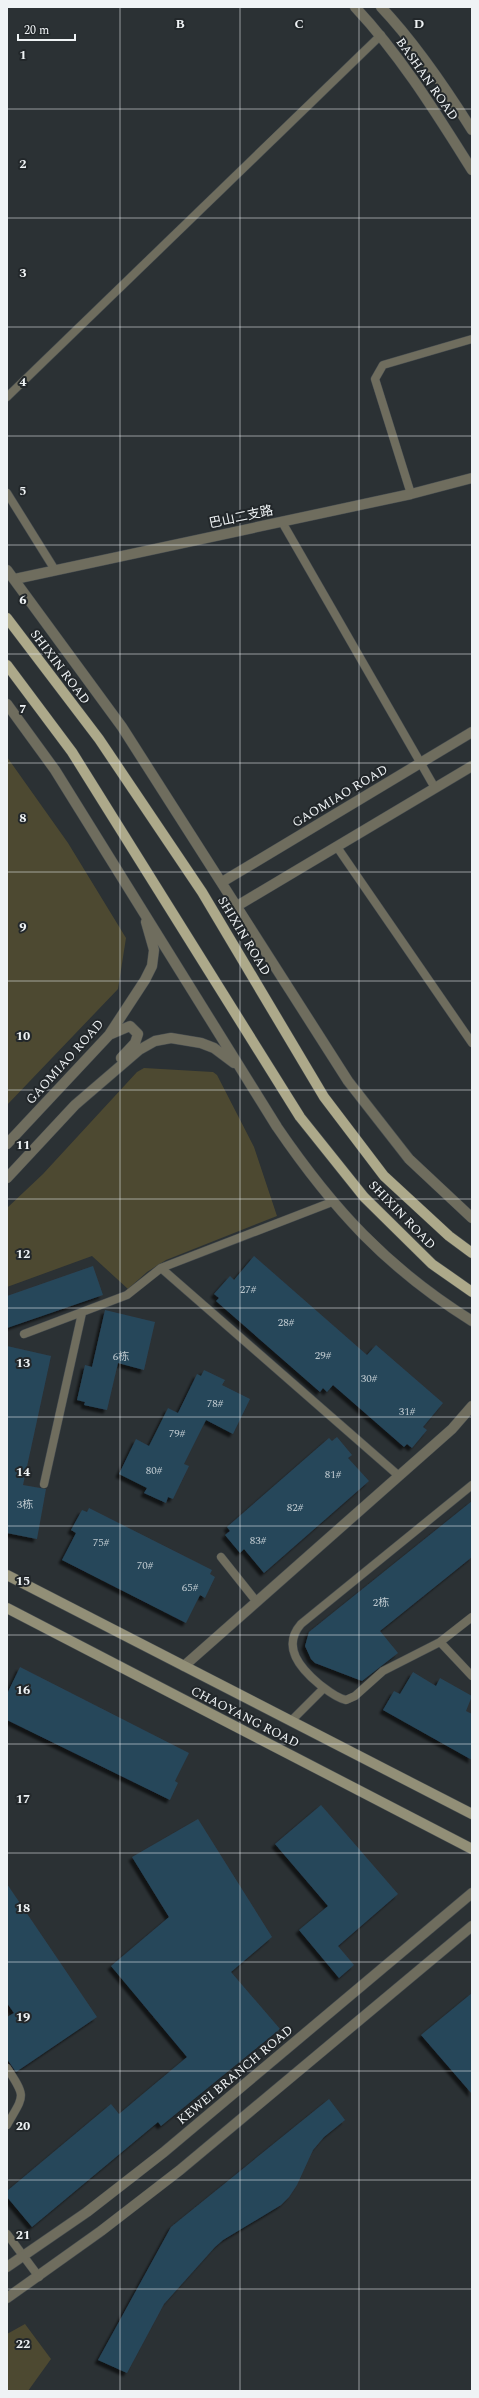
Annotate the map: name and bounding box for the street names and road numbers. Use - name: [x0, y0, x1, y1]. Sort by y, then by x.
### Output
- street label: BASHAN ROAD: [391, 33, 463, 125]
- street label: 巴山二支路: [207, 500, 275, 534]
- street label: SHIXIN ROAD: [25, 625, 95, 709]
- street label: GAOMIAO ROAD: [288, 759, 392, 833]
- street label: SHIXIN ROAD: [212, 893, 276, 979]
- street label: GAOMIAO ROAD: [21, 1015, 109, 1109]
- street label: SHIXIN ROAD: [364, 1176, 440, 1254]
- street label: CHAOYANG ROAD: [187, 1681, 303, 1753]
- street label: KEWEI BRANCH ROAD: [172, 2020, 298, 2130]

